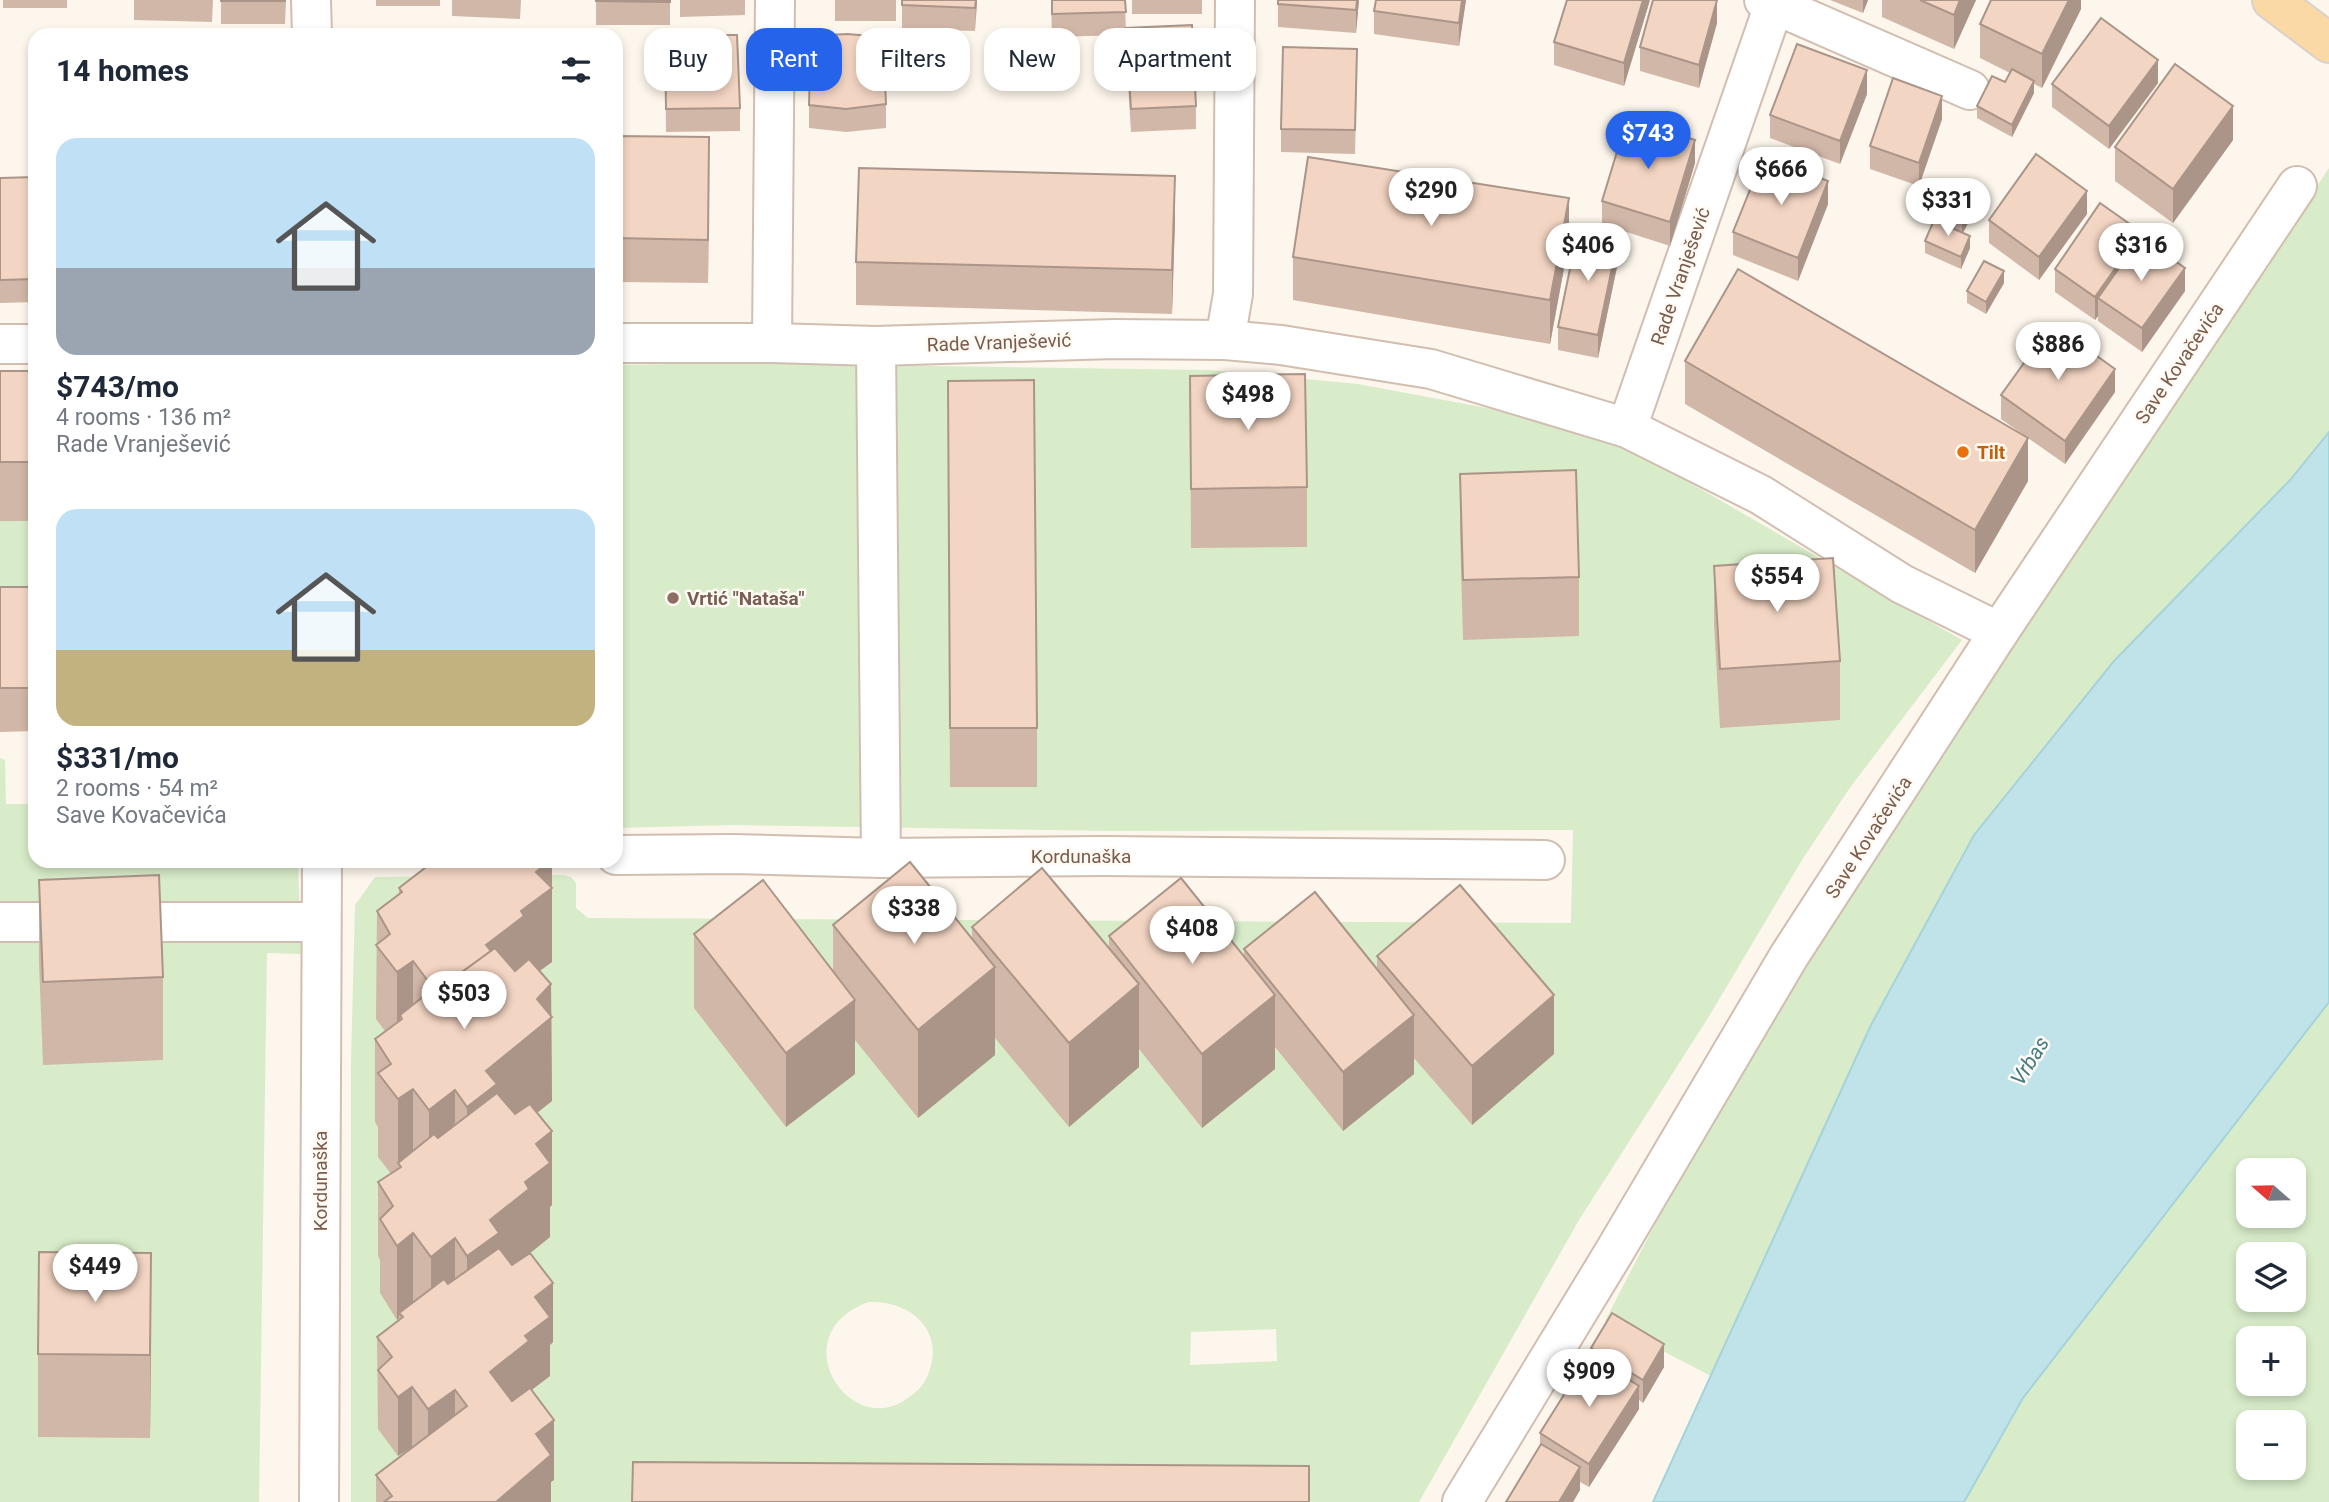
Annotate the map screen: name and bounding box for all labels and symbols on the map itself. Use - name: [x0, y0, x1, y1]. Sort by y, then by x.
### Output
- pin: $743: [1607, 111, 1689, 171]
- pin: $666: [1740, 148, 1822, 207]
- pin: $290: [1390, 168, 1472, 228]
- pin: $331: [1907, 178, 1989, 238]
- street label: Rade Vranješević: [1646, 204, 1715, 348]
- pin: $406: [1547, 224, 1629, 283]
- pin: $316: [2100, 224, 2182, 283]
- street label: Save Kovačevića: [2130, 298, 2228, 428]
- pin: $886: [2017, 322, 2099, 382]
- street label: Rade Vranješević: [926, 328, 1072, 357]
- pin: $498: [1207, 372, 1289, 432]
- place label: Tilt: [1977, 441, 2006, 464]
- marker: Tilt: [1955, 444, 1971, 460]
- pin: $554: [1736, 554, 1818, 614]
- place label: Vrtić "Nataša": [687, 587, 805, 610]
- marker: Vrtić "Nataša": [665, 590, 681, 606]
- street label: Save Kovačevića: [1820, 772, 1916, 903]
- street label: Kordunaška: [1031, 845, 1131, 868]
- pin: $338: [873, 886, 955, 946]
- pin: $408: [1151, 906, 1233, 966]
- pin: $503: [423, 972, 505, 1031]
- water label: Vrbas: [2006, 1032, 2054, 1090]
- street label: Kordunaška: [309, 1131, 332, 1231]
- north arrow: [2236, 1158, 2306, 1228]
- pin: $449: [54, 1244, 136, 1304]
- pin: $909: [1548, 1350, 1630, 1409]

